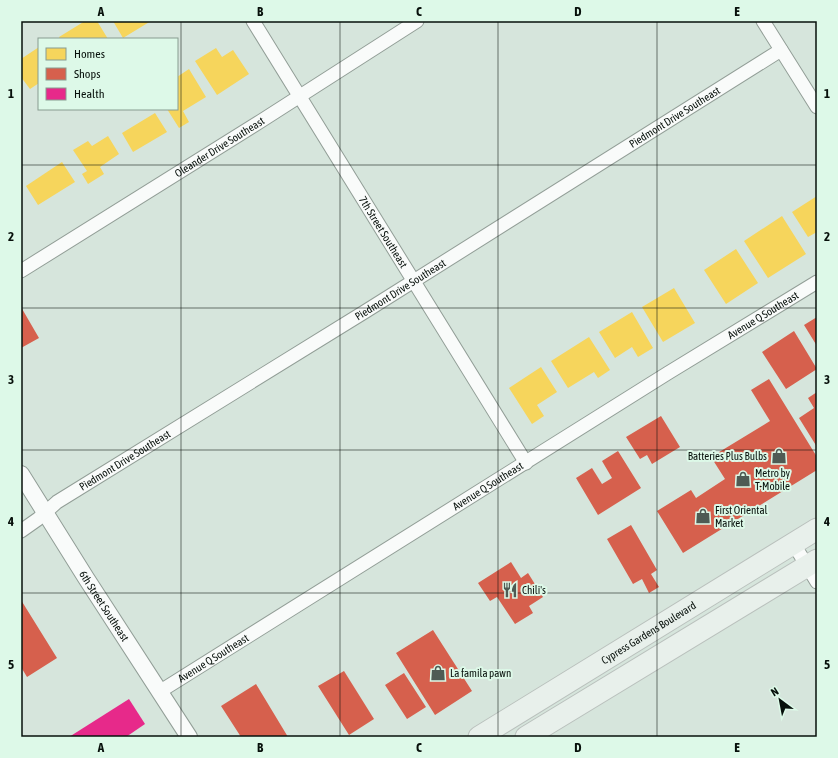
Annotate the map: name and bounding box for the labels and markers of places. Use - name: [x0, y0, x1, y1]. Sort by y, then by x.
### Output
- shop icon: Batteries Plus Bulbs: [770, 447, 788, 465]
- place label: Batteries Plus Bulbs: [688, 450, 767, 462]
- place label: Metro by T-Mobile: [755, 467, 791, 492]
- shop icon: Metro by T-Mobile: [734, 470, 752, 488]
- place label: First Oriental Market: [715, 504, 768, 529]
- shop icon: First Oriental Market: [694, 507, 712, 525]
- restaurant icon: Chili's: [501, 581, 519, 599]
- place label: Chili's: [522, 584, 546, 596]
- shop icon: La famila pawn: [429, 664, 447, 682]
- place label: La famila pawn: [450, 667, 511, 679]

